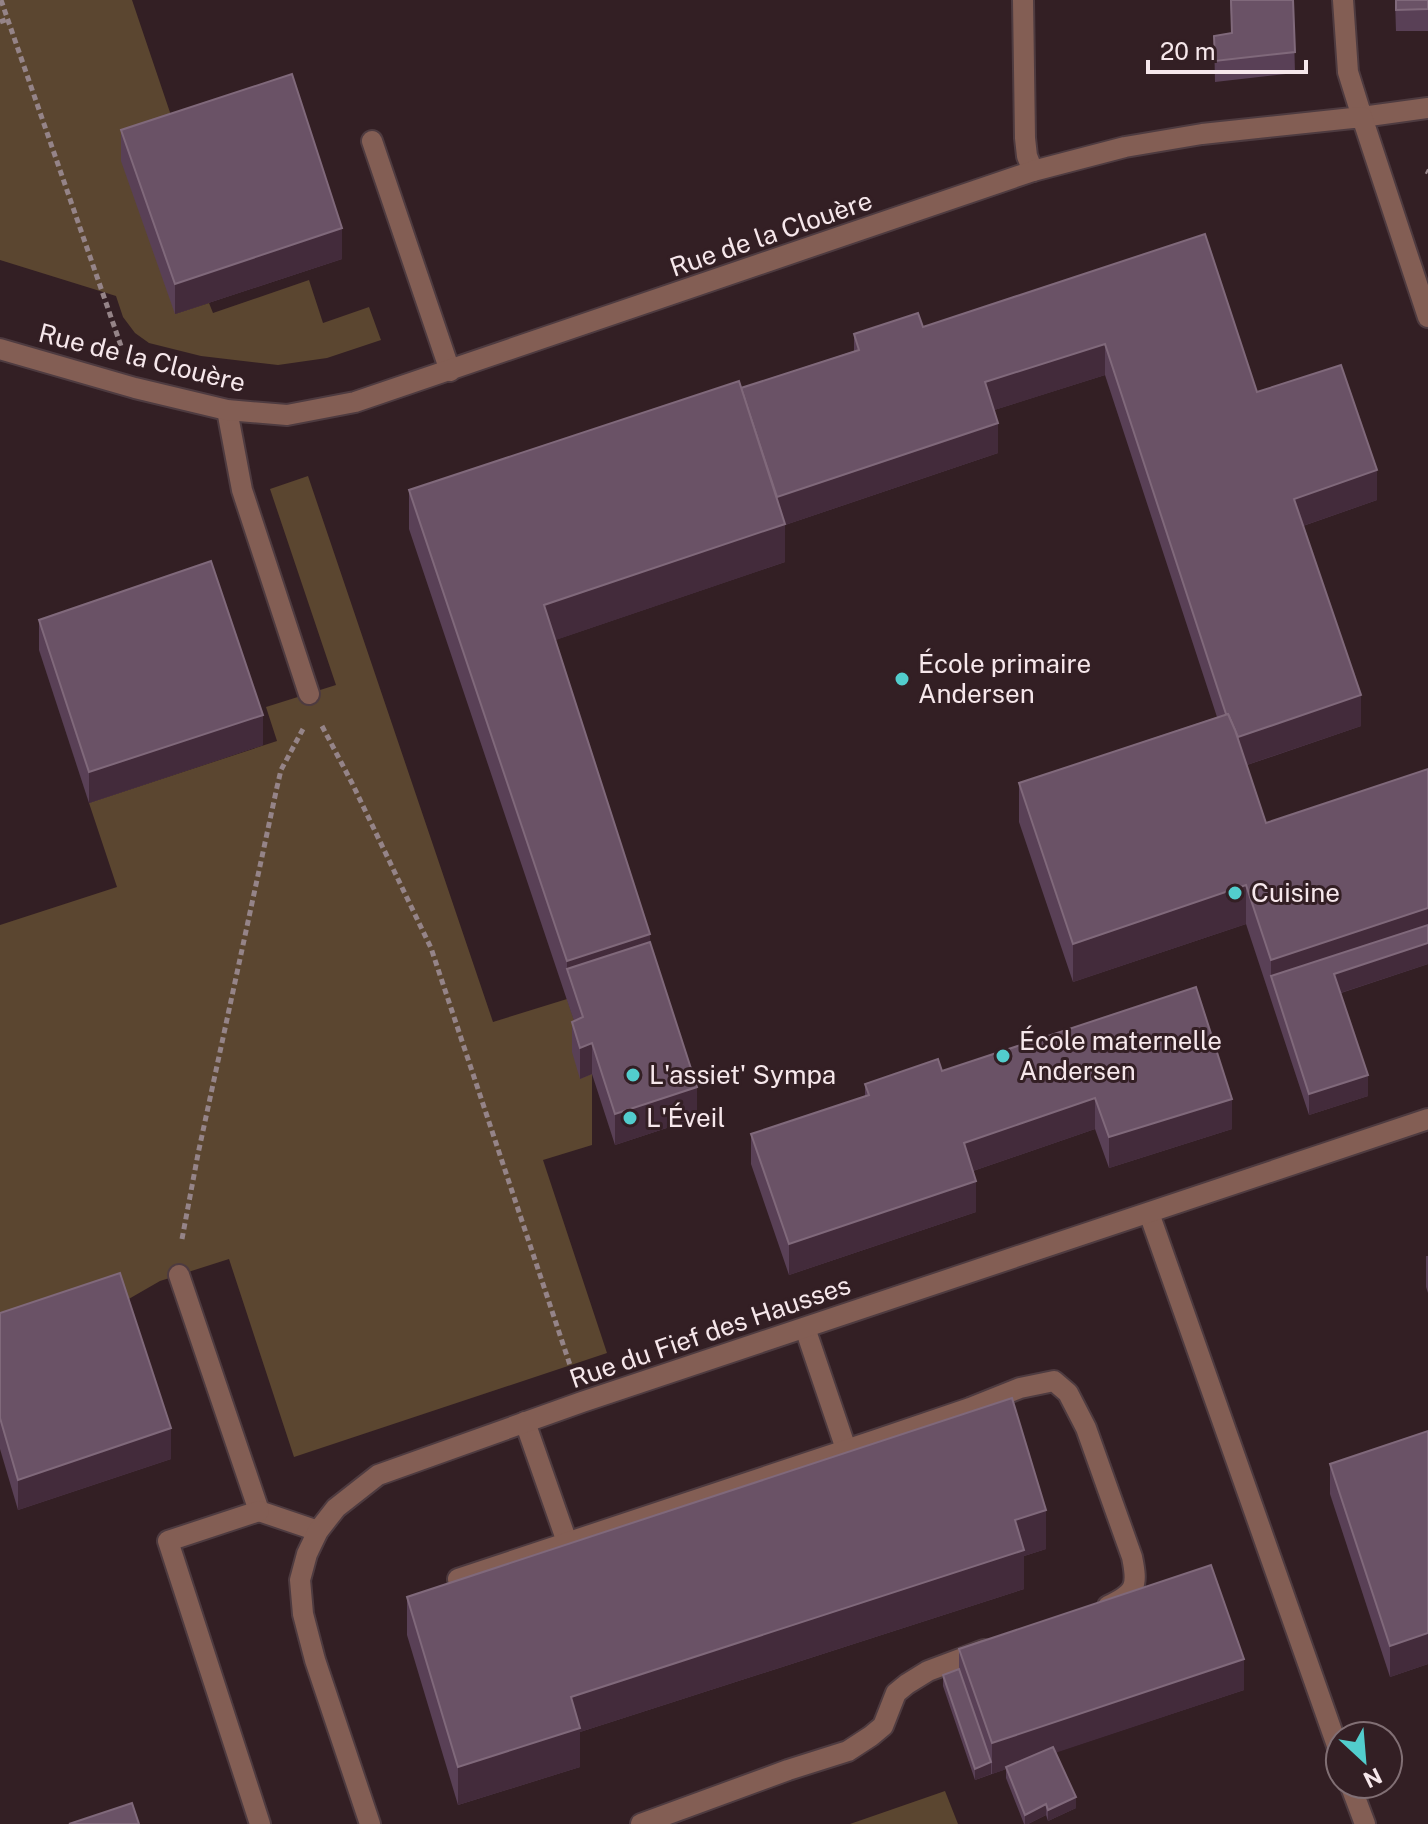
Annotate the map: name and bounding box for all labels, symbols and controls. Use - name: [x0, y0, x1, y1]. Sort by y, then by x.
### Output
- scale bar: [1148, 24, 1306, 74]
- text: 20 m: [1160, 37, 1216, 65]
- street label: Rue de la Clouère: [666, 184, 876, 283]
- street label: Rue de la Clouère: [35, 317, 249, 398]
- place label: École primaire Andersen: [918, 648, 1091, 709]
- marker: École primaire Andersen: [893, 670, 911, 688]
- place label: Cuisine: [1251, 877, 1340, 908]
- marker: Cuisine: [1226, 884, 1244, 902]
- place label: École maternelle Andersen: [1019, 1025, 1222, 1086]
- marker: École maternelle Andersen: [994, 1047, 1012, 1065]
- place label: L'assiet' Sympa: [649, 1059, 836, 1090]
- marker: L'assiet' Sympa: [624, 1066, 642, 1084]
- place label: L'Éveil: [646, 1102, 725, 1133]
- marker: L'Éveil: [621, 1109, 639, 1127]
- street label: Rue du Fief des Hausses: [565, 1269, 854, 1394]
- north arrow: [1324, 1720, 1404, 1800]
- text: N: [1359, 1763, 1386, 1793]

